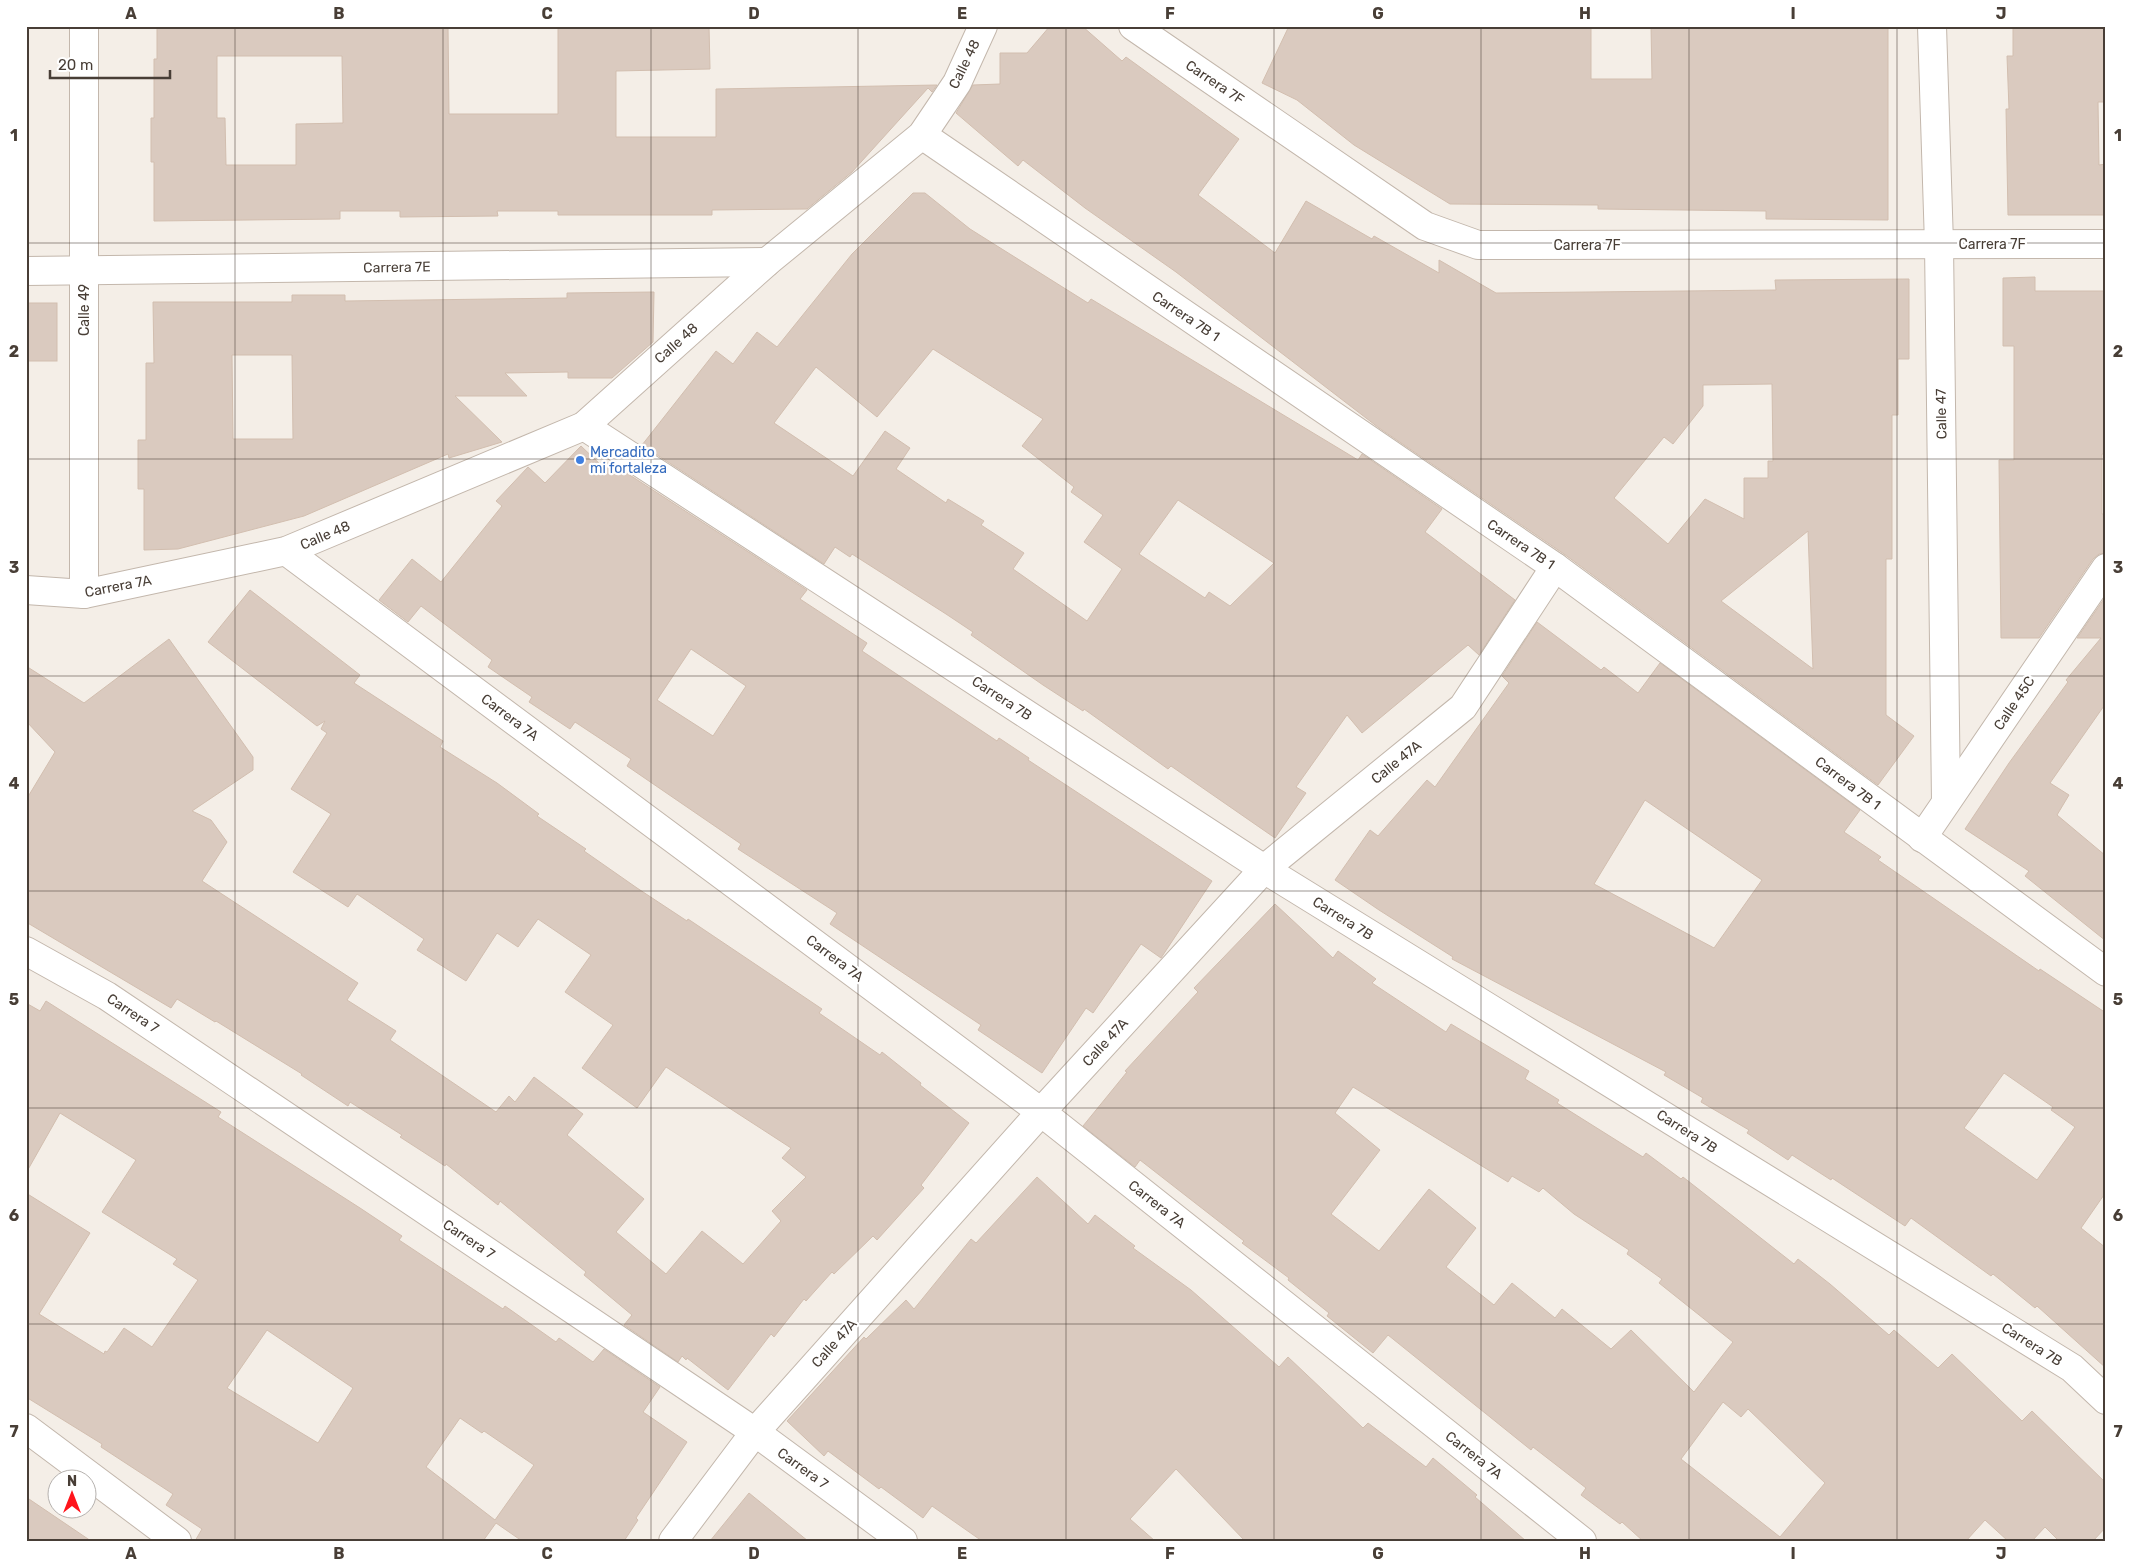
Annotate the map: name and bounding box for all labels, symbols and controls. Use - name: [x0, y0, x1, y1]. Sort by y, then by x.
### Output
- text: A: [125, 4, 137, 23]
- text: B: [333, 4, 345, 23]
- text: C: [541, 4, 553, 23]
- text: D: [748, 4, 760, 23]
- text: E: [957, 4, 967, 23]
- text: F: [1165, 4, 1175, 23]
- text: G: [1372, 4, 1384, 23]
- text: H: [1579, 4, 1591, 23]
- text: I: [1790, 4, 1796, 23]
- text: J: [1996, 4, 2006, 23]
- street label: Calle 48: [945, 37, 984, 92]
- scale bar: [50, 48, 170, 80]
- text: 20 m: [58, 56, 93, 74]
- street label: Carrera 7F: [1182, 57, 1247, 108]
- text: 1: [10, 126, 18, 145]
- text: 1: [2114, 126, 2122, 145]
- street label: Carrera 7F: [1958, 236, 2026, 253]
- street label: Carrera 7F: [1553, 237, 1621, 254]
- street label: Carrera 7E: [363, 258, 431, 277]
- street label: Calle 49: [76, 284, 93, 336]
- street label: Carrera 7B 1: [1149, 288, 1223, 345]
- street label: Calle 48: [651, 319, 702, 367]
- text: 2: [9, 342, 19, 361]
- text: 2: [2113, 342, 2123, 361]
- street label: Calle 47: [1933, 388, 1950, 440]
- place label: Mercadito mi fortaleza: [590, 444, 667, 477]
- marker: Mercadito mi fortaleza: [574, 454, 586, 466]
- street label: Carrera 7B 1: [1484, 516, 1558, 573]
- street label: Calle 48: [298, 517, 353, 554]
- text: 3: [9, 558, 19, 577]
- text: 3: [2113, 558, 2123, 577]
- street label: Carrera 7A: [83, 572, 154, 601]
- street label: Carrera 7B: [968, 673, 1035, 724]
- street label: Calle 45C: [1990, 673, 2039, 734]
- street label: Carrera 7A: [478, 690, 542, 745]
- street label: Calle 47A: [1368, 737, 1425, 788]
- street label: Carrera 7B 1: [1812, 753, 1884, 814]
- text: 4: [9, 774, 20, 793]
- text: 4: [2113, 774, 2124, 793]
- street label: Carrera 7B: [1309, 893, 1376, 944]
- street label: Carrera 7A: [803, 931, 867, 986]
- text: 5: [9, 990, 19, 1009]
- street label: Carrera 7: [104, 990, 162, 1037]
- text: 5: [2113, 990, 2123, 1009]
- street label: Calle 47A: [1079, 1014, 1132, 1070]
- street label: Carrera 7B: [1653, 1106, 1720, 1157]
- street label: Carrera 7A: [1125, 1177, 1189, 1232]
- text: 6: [9, 1206, 19, 1225]
- text: 6: [2113, 1206, 2123, 1225]
- street label: Carrera 7: [440, 1216, 498, 1263]
- street label: Calle 47A: [808, 1315, 861, 1371]
- street label: Carrera 7B: [1998, 1319, 2065, 1370]
- text: 7: [9, 1422, 19, 1441]
- text: 7: [2113, 1422, 2123, 1441]
- street label: Carrera 7A: [1442, 1428, 1506, 1483]
- street label: Carrera 7: [774, 1444, 832, 1493]
- north arrow: [48, 1470, 98, 1520]
- text: N: [67, 1473, 77, 1490]
- text: A: [125, 1544, 137, 1563]
- text: B: [333, 1544, 345, 1563]
- text: C: [541, 1544, 553, 1563]
- text: D: [748, 1544, 760, 1563]
- text: E: [957, 1544, 967, 1563]
- text: F: [1165, 1544, 1175, 1563]
- text: G: [1372, 1544, 1384, 1563]
- text: H: [1579, 1544, 1591, 1563]
- text: I: [1790, 1544, 1796, 1563]
- text: J: [1996, 1544, 2006, 1563]

